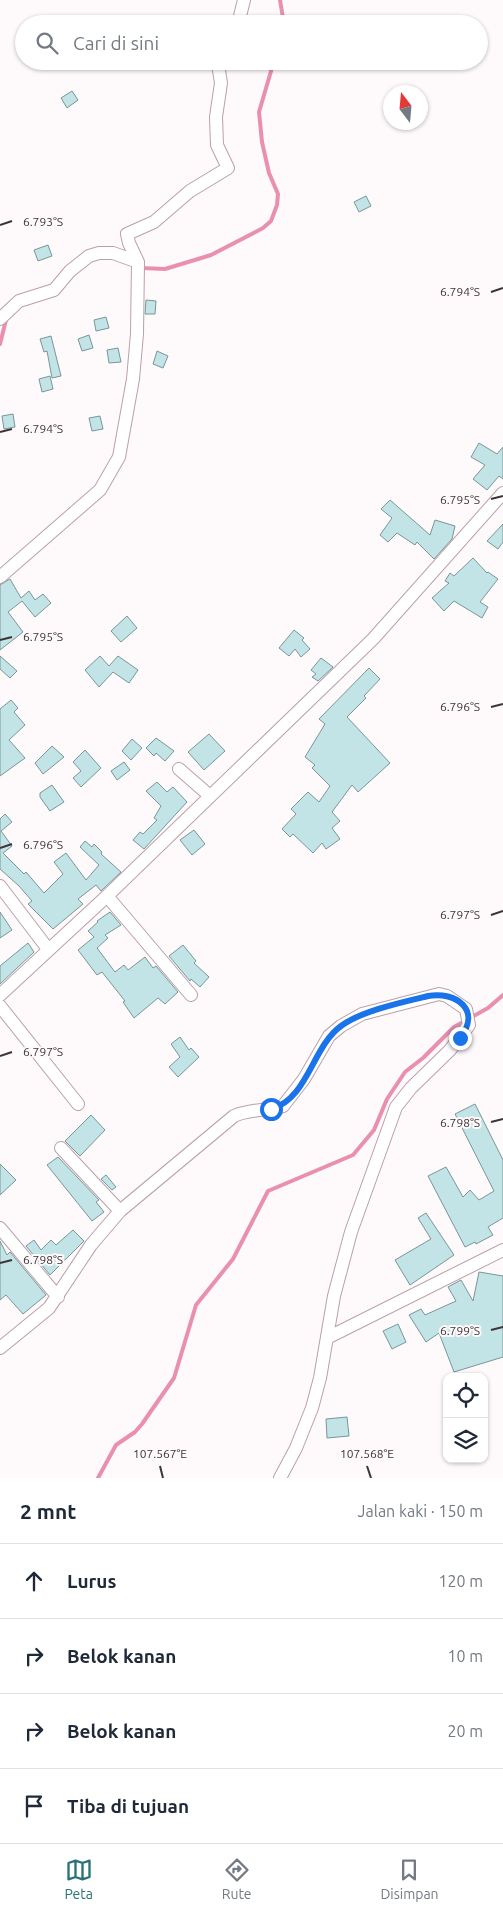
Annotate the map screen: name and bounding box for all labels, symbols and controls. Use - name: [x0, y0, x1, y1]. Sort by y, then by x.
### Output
- search box: [15, 15, 488, 70]
- icon: search: [33, 29, 61, 57]
- text: Cari di sini: [73, 32, 159, 54]
- north arrow: [383, 85, 428, 130]
- text: 6.793°S: [23, 215, 63, 228]
- text: 6.794°S: [440, 285, 480, 298]
- text: 6.794°S: [23, 422, 63, 435]
- text: 6.795°S: [440, 493, 480, 506]
- text: 6.795°S: [23, 630, 63, 643]
- text: 6.796°S: [440, 700, 480, 713]
- text: 6.796°S: [23, 838, 63, 851]
- text: 6.797°S: [440, 908, 480, 921]
- route end: [449, 1027, 472, 1050]
- text: 6.797°S: [23, 1045, 63, 1058]
- route start: [260, 1098, 283, 1121]
- text: 6.798°S: [440, 1116, 480, 1129]
- text: 6.798°S: [23, 1253, 63, 1266]
- text: 6.799°S: [440, 1324, 480, 1337]
- map controls: [443, 1373, 488, 1463]
- button: locate: [443, 1373, 488, 1418]
- button: layers: [443, 1418, 488, 1463]
- text: 107.567°E: [133, 1447, 187, 1460]
- text: 107.568°E: [340, 1447, 394, 1460]
- text: 2 mnt: [20, 1499, 76, 1523]
- text: Jalan kaki · 150 m: [358, 1502, 483, 1520]
- icon: ahead: [20, 1567, 48, 1595]
- text: Lurus: [67, 1570, 116, 1592]
- text: 120 m: [438, 1572, 483, 1590]
- icon: right: [20, 1642, 48, 1670]
- text: Belok kanan: [67, 1645, 176, 1667]
- text: 10 m: [447, 1647, 483, 1665]
- icon: right: [20, 1717, 48, 1745]
- text: Belok kanan: [67, 1720, 176, 1742]
- text: 20 m: [447, 1722, 483, 1740]
- icon: arrive: [20, 1792, 48, 1820]
- text: Tiba di tujuan: [67, 1795, 189, 1817]
- tab: Peta: [64, 1856, 93, 1902]
- tab: Rute: [222, 1856, 252, 1902]
- tab: Disimpan: [380, 1856, 439, 1902]

